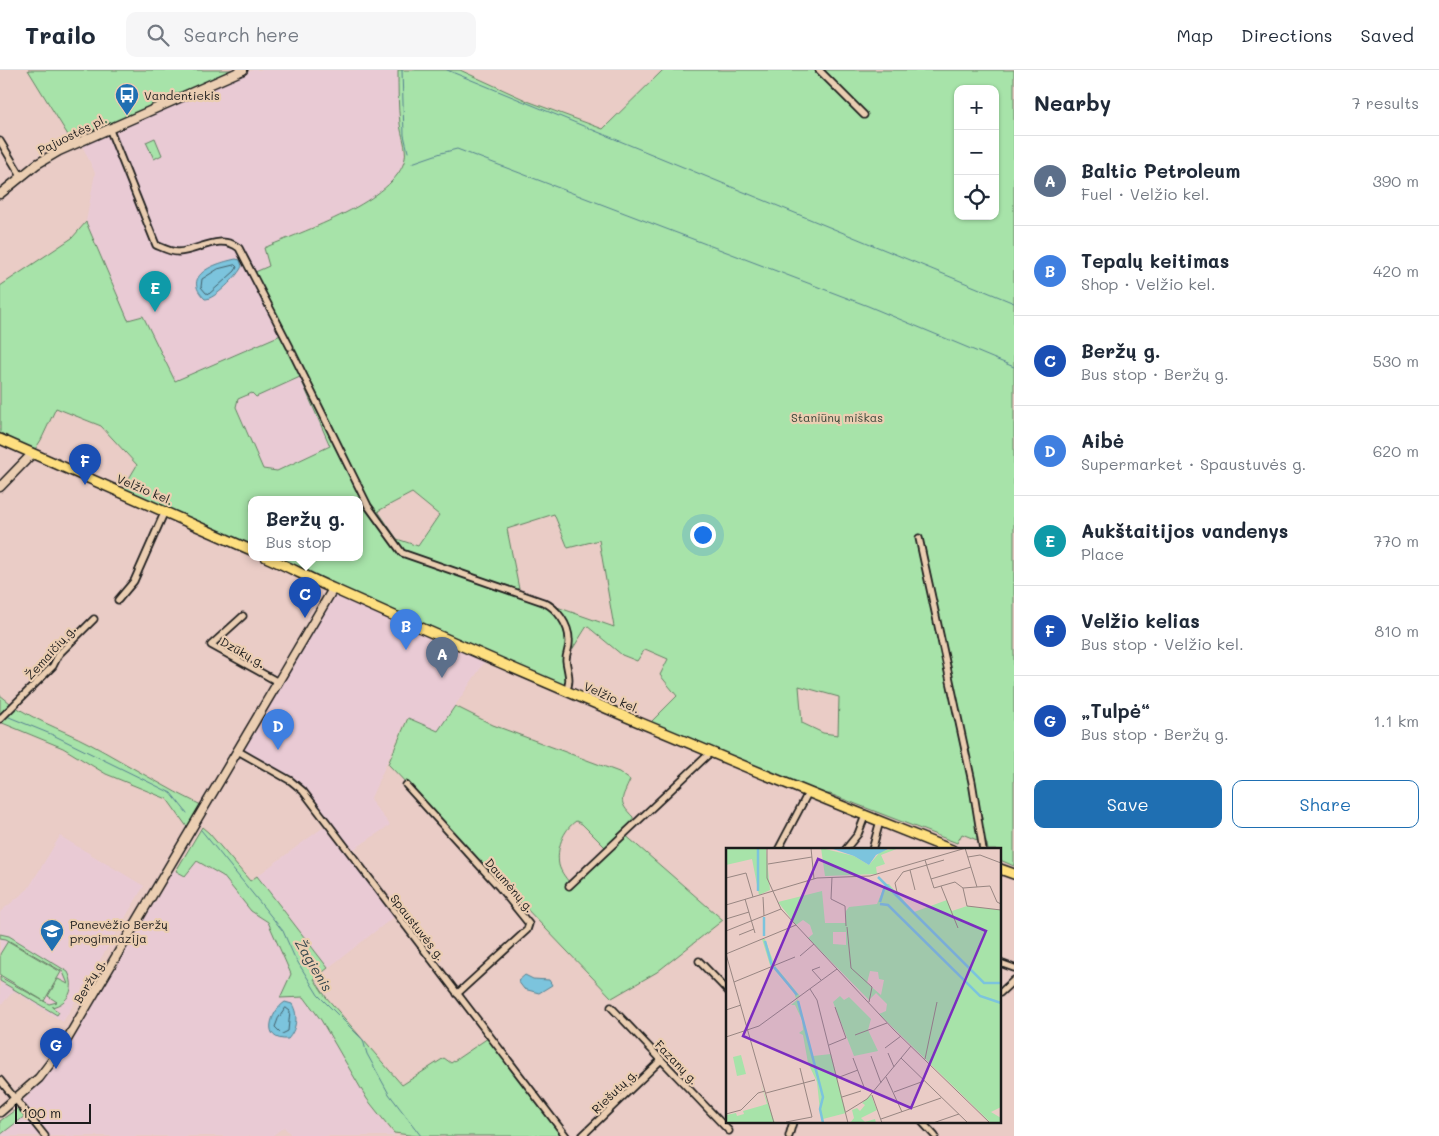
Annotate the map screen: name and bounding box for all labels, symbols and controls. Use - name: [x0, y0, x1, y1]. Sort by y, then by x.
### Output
- search box: [126, 12, 476, 57]
- text: Trailo: [25, 19, 96, 50]
- icon: search: [144, 21, 172, 49]
- text: Search here: [184, 22, 299, 47]
- text: Map: [1176, 23, 1213, 47]
- text: Directions: [1241, 23, 1333, 47]
- text: Saved: [1361, 23, 1414, 47]
- bus stop icon: Vandentiekis: [114, 82, 140, 116]
- map controls: [954, 85, 999, 220]
- button: +: [954, 85, 999, 130]
- place label: Vandentiekis: [144, 87, 220, 103]
- text: Nearby: [1034, 89, 1111, 116]
- text: 7 results: [1352, 92, 1419, 113]
- street label: Pajuostės pl.: [35, 110, 109, 158]
- button: −: [954, 130, 999, 175]
- text: Baltic Petroleum: [1081, 158, 1240, 183]
- text: A: [1044, 170, 1056, 191]
- text: 390 m: [1372, 170, 1419, 191]
- button: locate: [954, 175, 999, 220]
- text: Fuel · Velžio kel.: [1081, 183, 1210, 204]
- text: Tepalų keitimas: [1081, 248, 1229, 273]
- text: B: [1045, 260, 1055, 281]
- text: 420 m: [1373, 260, 1419, 281]
- pin: E: [139, 271, 171, 312]
- text: Shop · Velžio kel.: [1081, 273, 1215, 294]
- text: Beržų g.: [1081, 338, 1161, 363]
- text: C: [1044, 350, 1056, 371]
- text: 530 m: [1373, 350, 1419, 371]
- text: Bus stop · Beržų g.: [1081, 363, 1229, 384]
- park label: Staniūnų miškas: [791, 409, 883, 425]
- text: Aibė: [1081, 428, 1124, 453]
- text: D: [1044, 440, 1056, 461]
- text: 620 m: [1373, 440, 1419, 461]
- pin: F: [69, 444, 101, 485]
- text: Supermarket · Spaustuvės g.: [1081, 453, 1306, 474]
- street label: Velžio kel.: [114, 470, 176, 508]
- popup: [248, 496, 363, 561]
- text: Beržų g.: [266, 506, 345, 531]
- text: Aukštaitijos vandenys: [1081, 518, 1288, 543]
- your location: [690, 522, 716, 548]
- text: E: [1045, 530, 1055, 551]
- text: 770 m: [1373, 530, 1419, 551]
- text: Bus stop: [266, 531, 331, 552]
- text: Place: [1081, 543, 1124, 564]
- pin: C: [289, 577, 321, 618]
- text: Velžio kelias: [1081, 608, 1200, 633]
- pin: B: [390, 609, 422, 650]
- text: F: [1045, 620, 1055, 641]
- text: 810 m: [1374, 620, 1419, 641]
- street label: Žemaičių g.: [21, 621, 79, 683]
- street label: Dzūkų g.: [218, 633, 268, 671]
- text: Bus stop · Velžio kel.: [1081, 633, 1244, 654]
- pin: A: [426, 637, 458, 678]
- street label: Velžio kel.: [581, 678, 643, 716]
- text: „Tulpė“: [1081, 698, 1150, 723]
- pin: D: [262, 709, 294, 750]
- text: G: [1044, 710, 1056, 731]
- text: 1.1 km: [1374, 710, 1419, 731]
- text: Bus stop · Beržų g.: [1081, 723, 1229, 744]
- button: Save: [1034, 780, 1222, 828]
- button: Share: [1232, 780, 1419, 828]
- inset map: [726, 848, 1002, 1124]
- street label: Daumėnų g.: [482, 855, 538, 915]
- street label: Spaustuvės g.: [387, 891, 449, 963]
- place label: Panevėžio Beržų progimnazija: [70, 916, 168, 946]
- school or university icon: Panevėžio Beržų progimnazija: [39, 918, 65, 952]
- water label: Žagienis: [291, 935, 337, 995]
- street label: Beržų g.: [70, 956, 108, 1006]
- pin: G: [40, 1028, 72, 1069]
- street label: Fazanų g.: [652, 1036, 702, 1088]
- street label: Riešutų g.: [588, 1065, 640, 1117]
- scale bar: [15, 1101, 91, 1124]
- text: 100 m: [22, 1103, 61, 1122]

